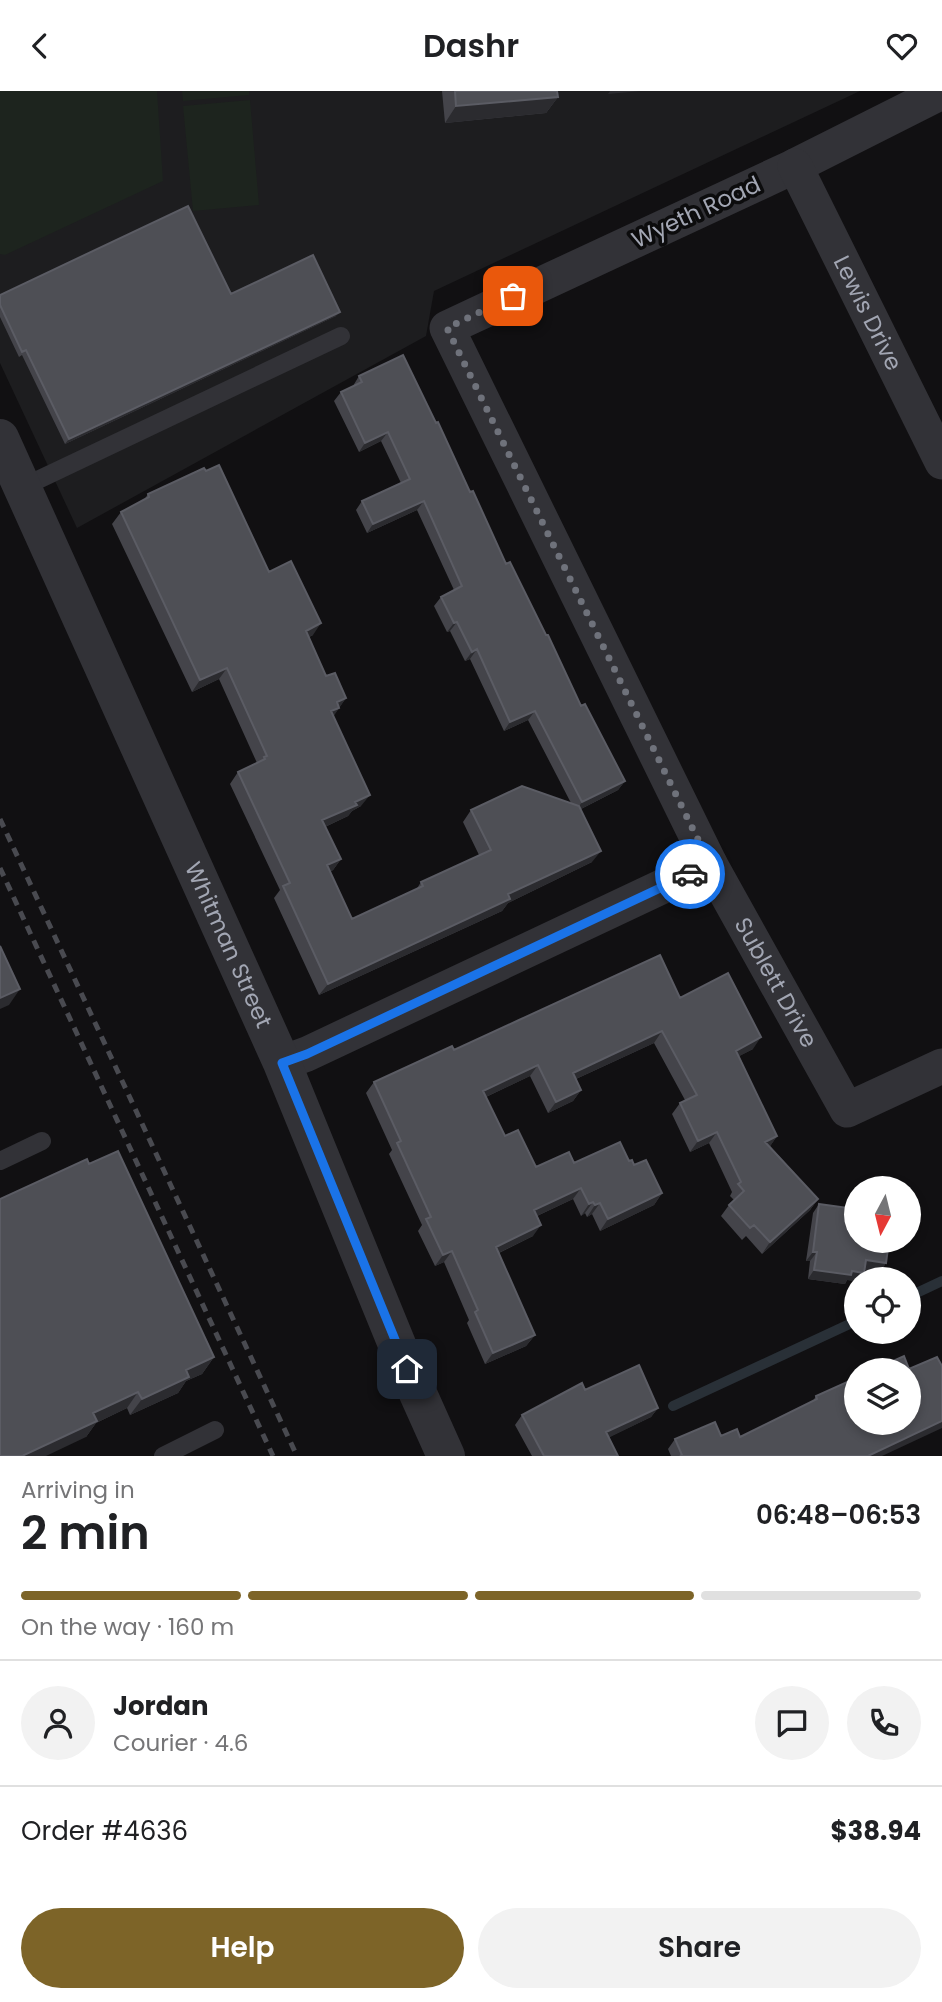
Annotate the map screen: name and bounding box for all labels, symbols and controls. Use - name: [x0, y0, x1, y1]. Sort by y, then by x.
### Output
- text: Dashr: [423, 23, 519, 68]
- icon: back: [21, 27, 59, 65]
- icon: heart: [883, 27, 921, 65]
- street label: Wyeth Road: [626, 168, 766, 256]
- street label: Lewis Drive: [826, 250, 910, 376]
- pin: [483, 266, 543, 326]
- icon: bag: [494, 277, 532, 315]
- courier: [655, 839, 725, 909]
- icon: car: [671, 855, 709, 893]
- street label: Whitman Street: [177, 857, 280, 1033]
- street label: Sublett Drive: [727, 912, 825, 1053]
- north arrow: [844, 1176, 920, 1253]
- map controls: [844, 1176, 921, 1435]
- button: locate: [844, 1267, 921, 1344]
- pin: [377, 1339, 437, 1399]
- icon: home: [388, 1350, 426, 1388]
- button: layers: [844, 1358, 921, 1435]
- text: Arriving in: [21, 1474, 135, 1506]
- text: 06:48–06:53: [756, 1497, 921, 1533]
- text: 2 min: [21, 1501, 150, 1565]
- text: On the way · 160 m: [21, 1611, 234, 1643]
- button: person: [21, 1686, 95, 1760]
- button: chat: [755, 1686, 829, 1760]
- button: phone: [847, 1686, 921, 1760]
- text: Jordan: [113, 1688, 209, 1724]
- text: Courier · 4.6: [113, 1727, 248, 1759]
- text: Order #4636: [21, 1813, 188, 1849]
- text: $38.94: [830, 1813, 921, 1849]
- button: Help: [21, 1908, 464, 1988]
- button: Share: [478, 1908, 921, 1988]

